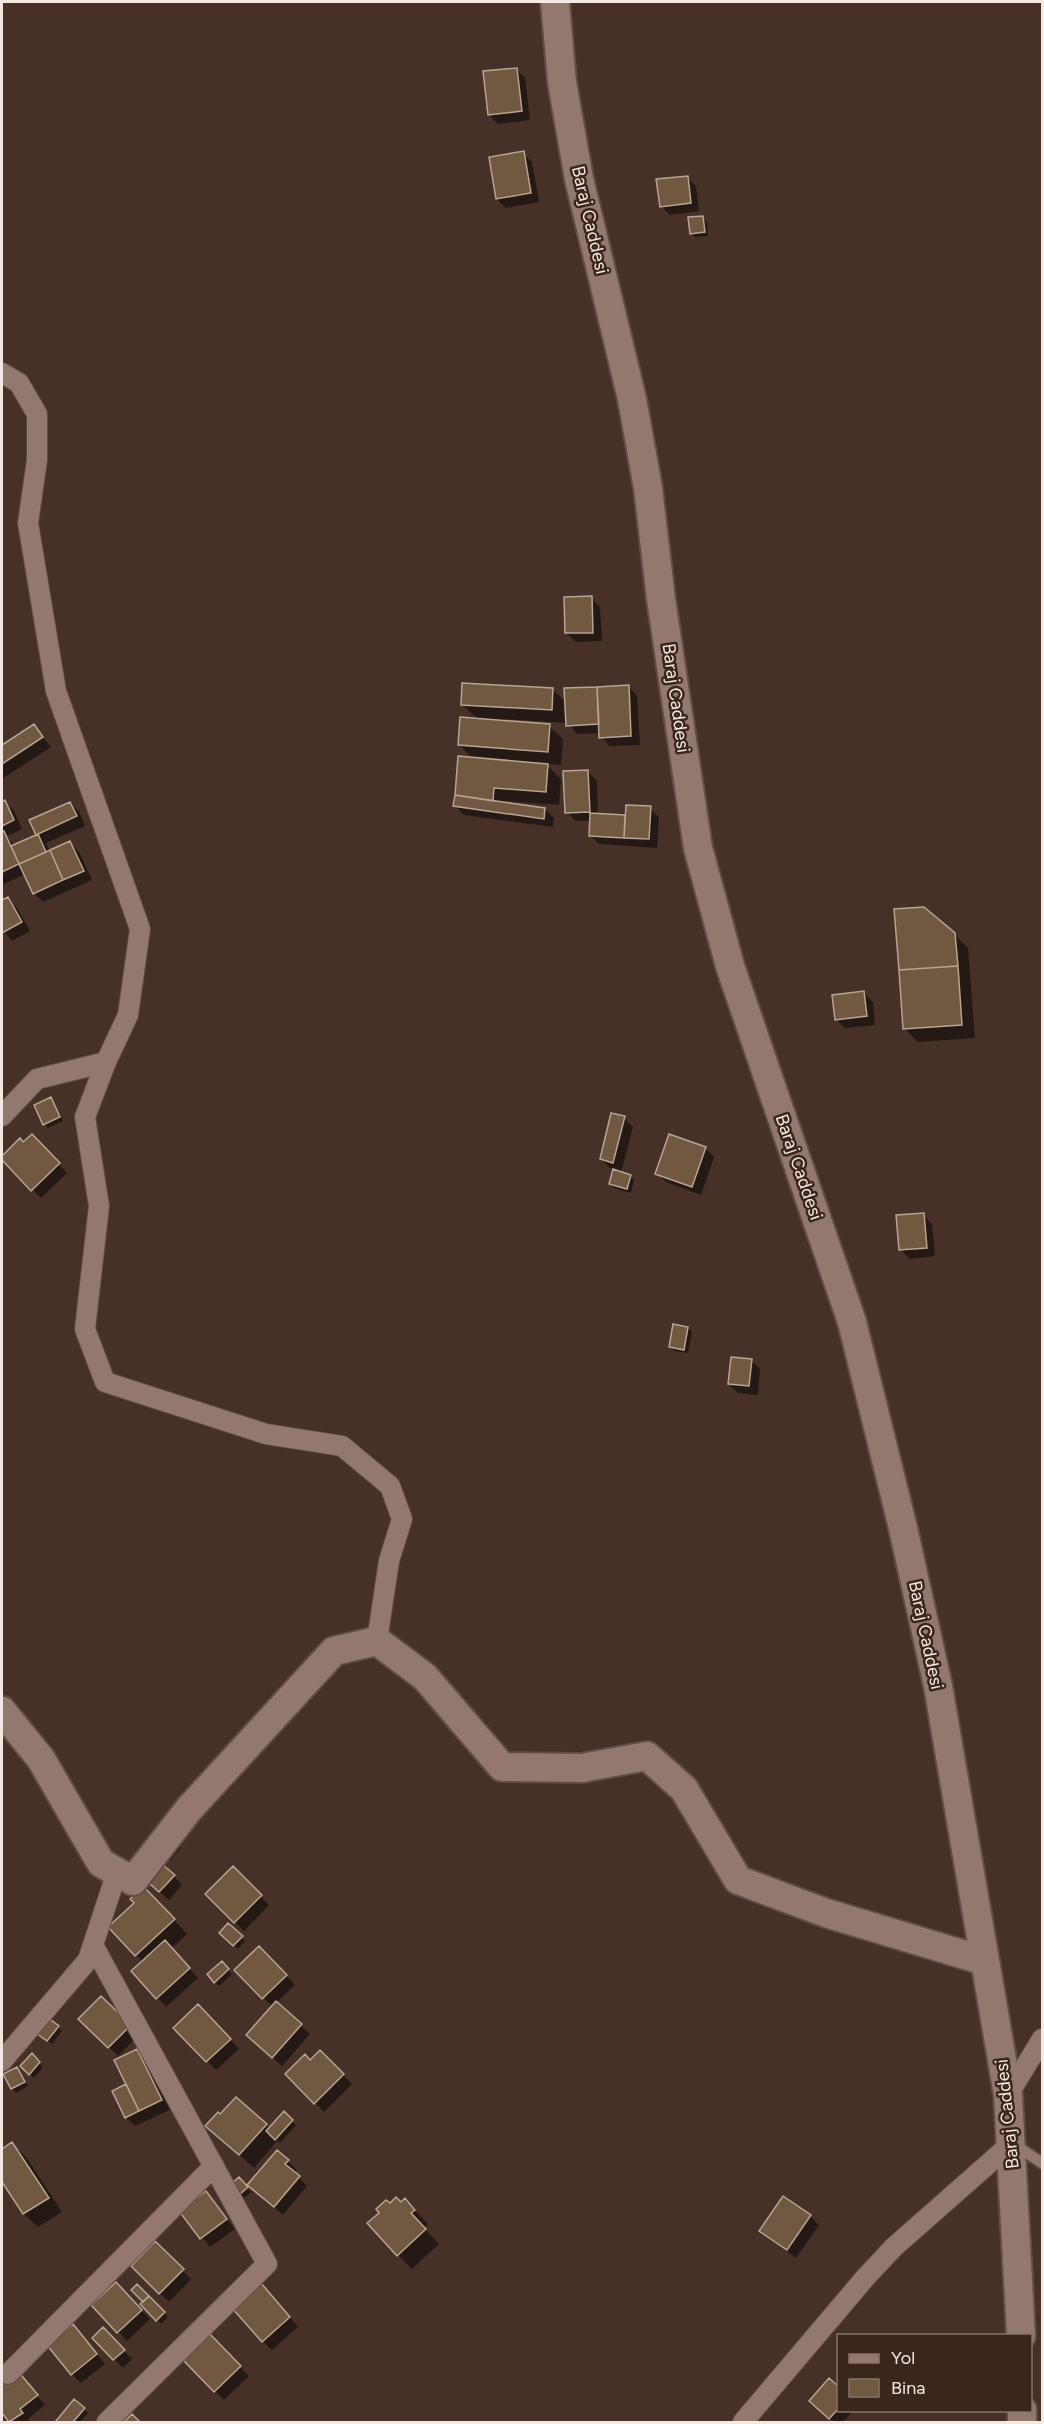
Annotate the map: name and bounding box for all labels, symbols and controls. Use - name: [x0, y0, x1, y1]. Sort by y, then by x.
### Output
- street label: Baraj Caddesi: [567, 164, 613, 276]
- street label: Baraj Caddesi: [657, 642, 695, 754]
- street label: Baraj Caddesi: [771, 1111, 827, 1223]
- street label: Baraj Caddesi: [904, 1579, 948, 1691]
- street label: Baraj Caddesi: [990, 2058, 1024, 2170]
- legend: [837, 2334, 1032, 2412]
- text: Yol: [891, 2347, 915, 2369]
- text: Bina: [891, 2377, 925, 2399]

